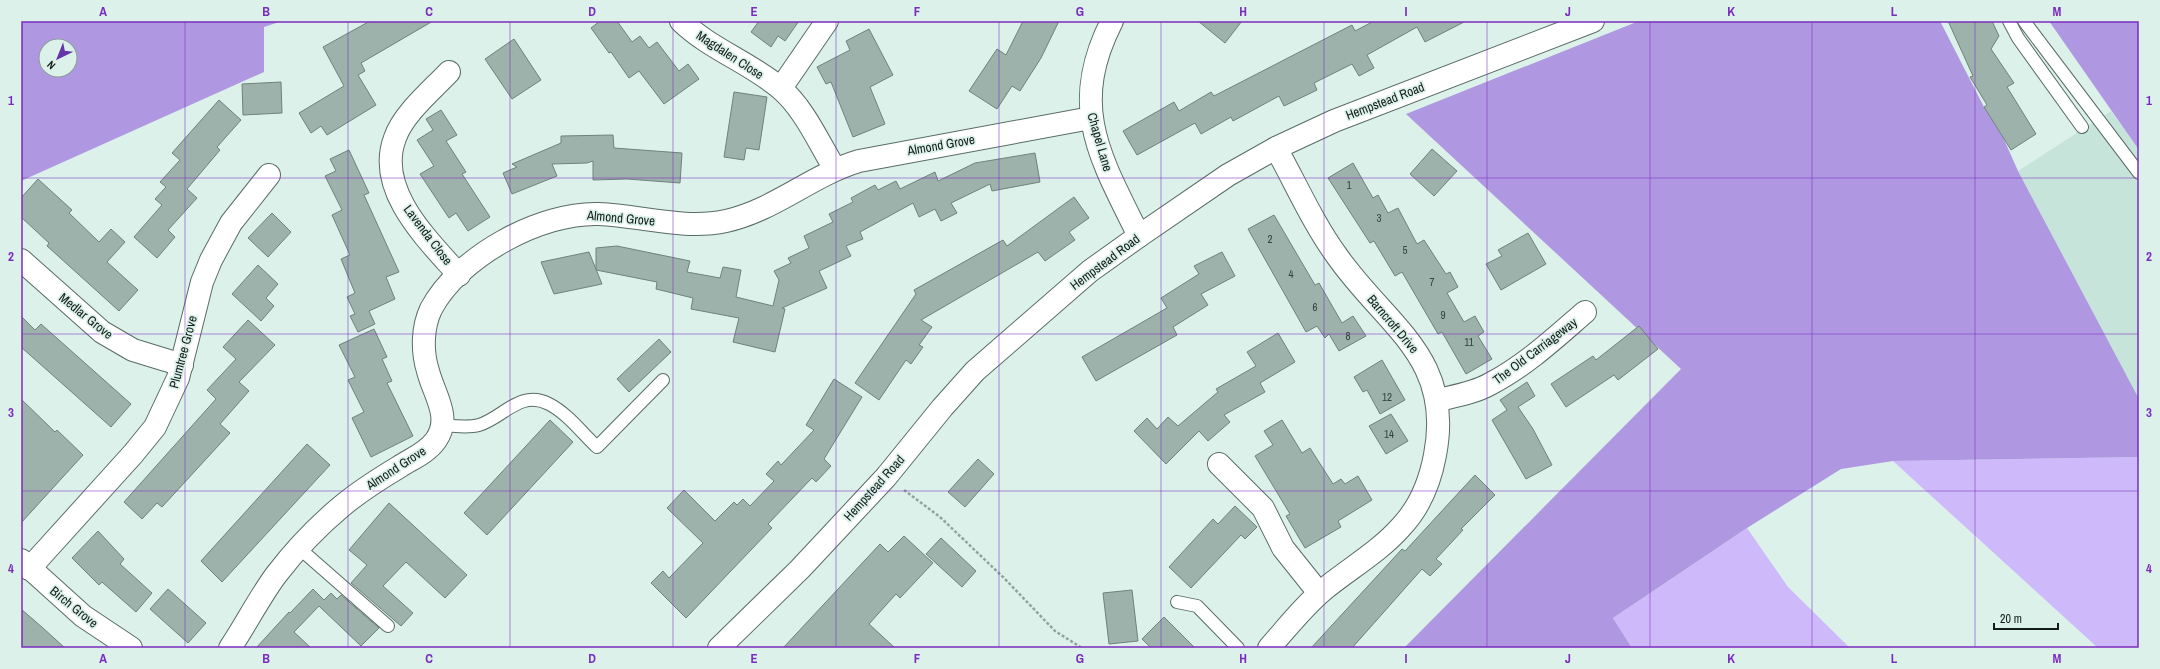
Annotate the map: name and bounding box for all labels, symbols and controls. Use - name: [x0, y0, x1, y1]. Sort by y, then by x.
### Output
- text: A: [99, 3, 107, 20]
- text: B: [262, 3, 270, 20]
- text: C: [425, 3, 433, 20]
- text: D: [588, 3, 596, 20]
- text: E: [750, 3, 758, 20]
- text: F: [914, 3, 921, 20]
- text: G: [1076, 3, 1084, 20]
- text: H: [1239, 3, 1247, 20]
- text: I: [1405, 3, 1408, 20]
- text: J: [1565, 3, 1571, 20]
- text: K: [1727, 3, 1735, 20]
- text: L: [1891, 3, 1898, 20]
- text: M: [2053, 3, 2062, 20]
- street label: Magdalen Close: [693, 27, 767, 83]
- north arrow: [38, 38, 78, 78]
- text: N: [44, 58, 58, 73]
- street label: Hempstead Road: [1343, 78, 1427, 124]
- text: 1: [8, 92, 14, 109]
- text: 1: [2146, 92, 2152, 109]
- street label: Chapel Lane: [1083, 111, 1117, 173]
- street label: Almond Grove: [905, 131, 976, 159]
- house number: 1: [1346, 178, 1352, 192]
- street label: Lavenda Close: [400, 201, 456, 269]
- street label: Almond Grove: [585, 206, 656, 229]
- house number: 3: [1376, 211, 1382, 225]
- street label: Hempstead Road: [1067, 230, 1143, 294]
- house number: 2: [1267, 232, 1273, 246]
- house number: 5: [1402, 243, 1408, 257]
- text: 2: [8, 248, 14, 265]
- text: 2: [2146, 248, 2152, 265]
- house number: 4: [1288, 267, 1294, 281]
- house number: 7: [1429, 275, 1435, 289]
- street label: Medlar Grove: [56, 289, 116, 343]
- street label: Barncroft Drive: [1363, 291, 1423, 357]
- house number: 6: [1312, 300, 1318, 314]
- house number: 9: [1440, 308, 1446, 322]
- street label: The Old Carriageway: [1489, 313, 1581, 388]
- street label: Plumtree Grove: [165, 314, 201, 390]
- house number: 8: [1345, 329, 1351, 343]
- house number: 11: [1464, 335, 1474, 349]
- house number: 12: [1382, 390, 1392, 404]
- text: 3: [8, 404, 14, 421]
- text: 3: [2146, 404, 2152, 421]
- house number: 14: [1384, 427, 1394, 441]
- street label: Almond Grove: [362, 442, 429, 494]
- street label: Hempstead Road: [840, 451, 908, 525]
- text: 4: [8, 560, 14, 577]
- text: 4: [2146, 560, 2152, 577]
- street label: Birch Grove: [47, 582, 101, 632]
- scale bar: [1994, 605, 2058, 631]
- text: 20 m: [2000, 611, 2022, 627]
- text: A: [99, 650, 107, 667]
- text: B: [262, 650, 270, 667]
- text: C: [425, 650, 433, 667]
- text: D: [588, 650, 596, 667]
- text: E: [750, 650, 758, 667]
- text: F: [914, 650, 921, 667]
- text: G: [1076, 650, 1084, 667]
- text: H: [1239, 650, 1247, 667]
- text: I: [1405, 650, 1408, 667]
- text: J: [1565, 650, 1571, 667]
- text: K: [1727, 650, 1735, 667]
- text: L: [1891, 650, 1898, 667]
- text: M: [2053, 650, 2062, 667]

